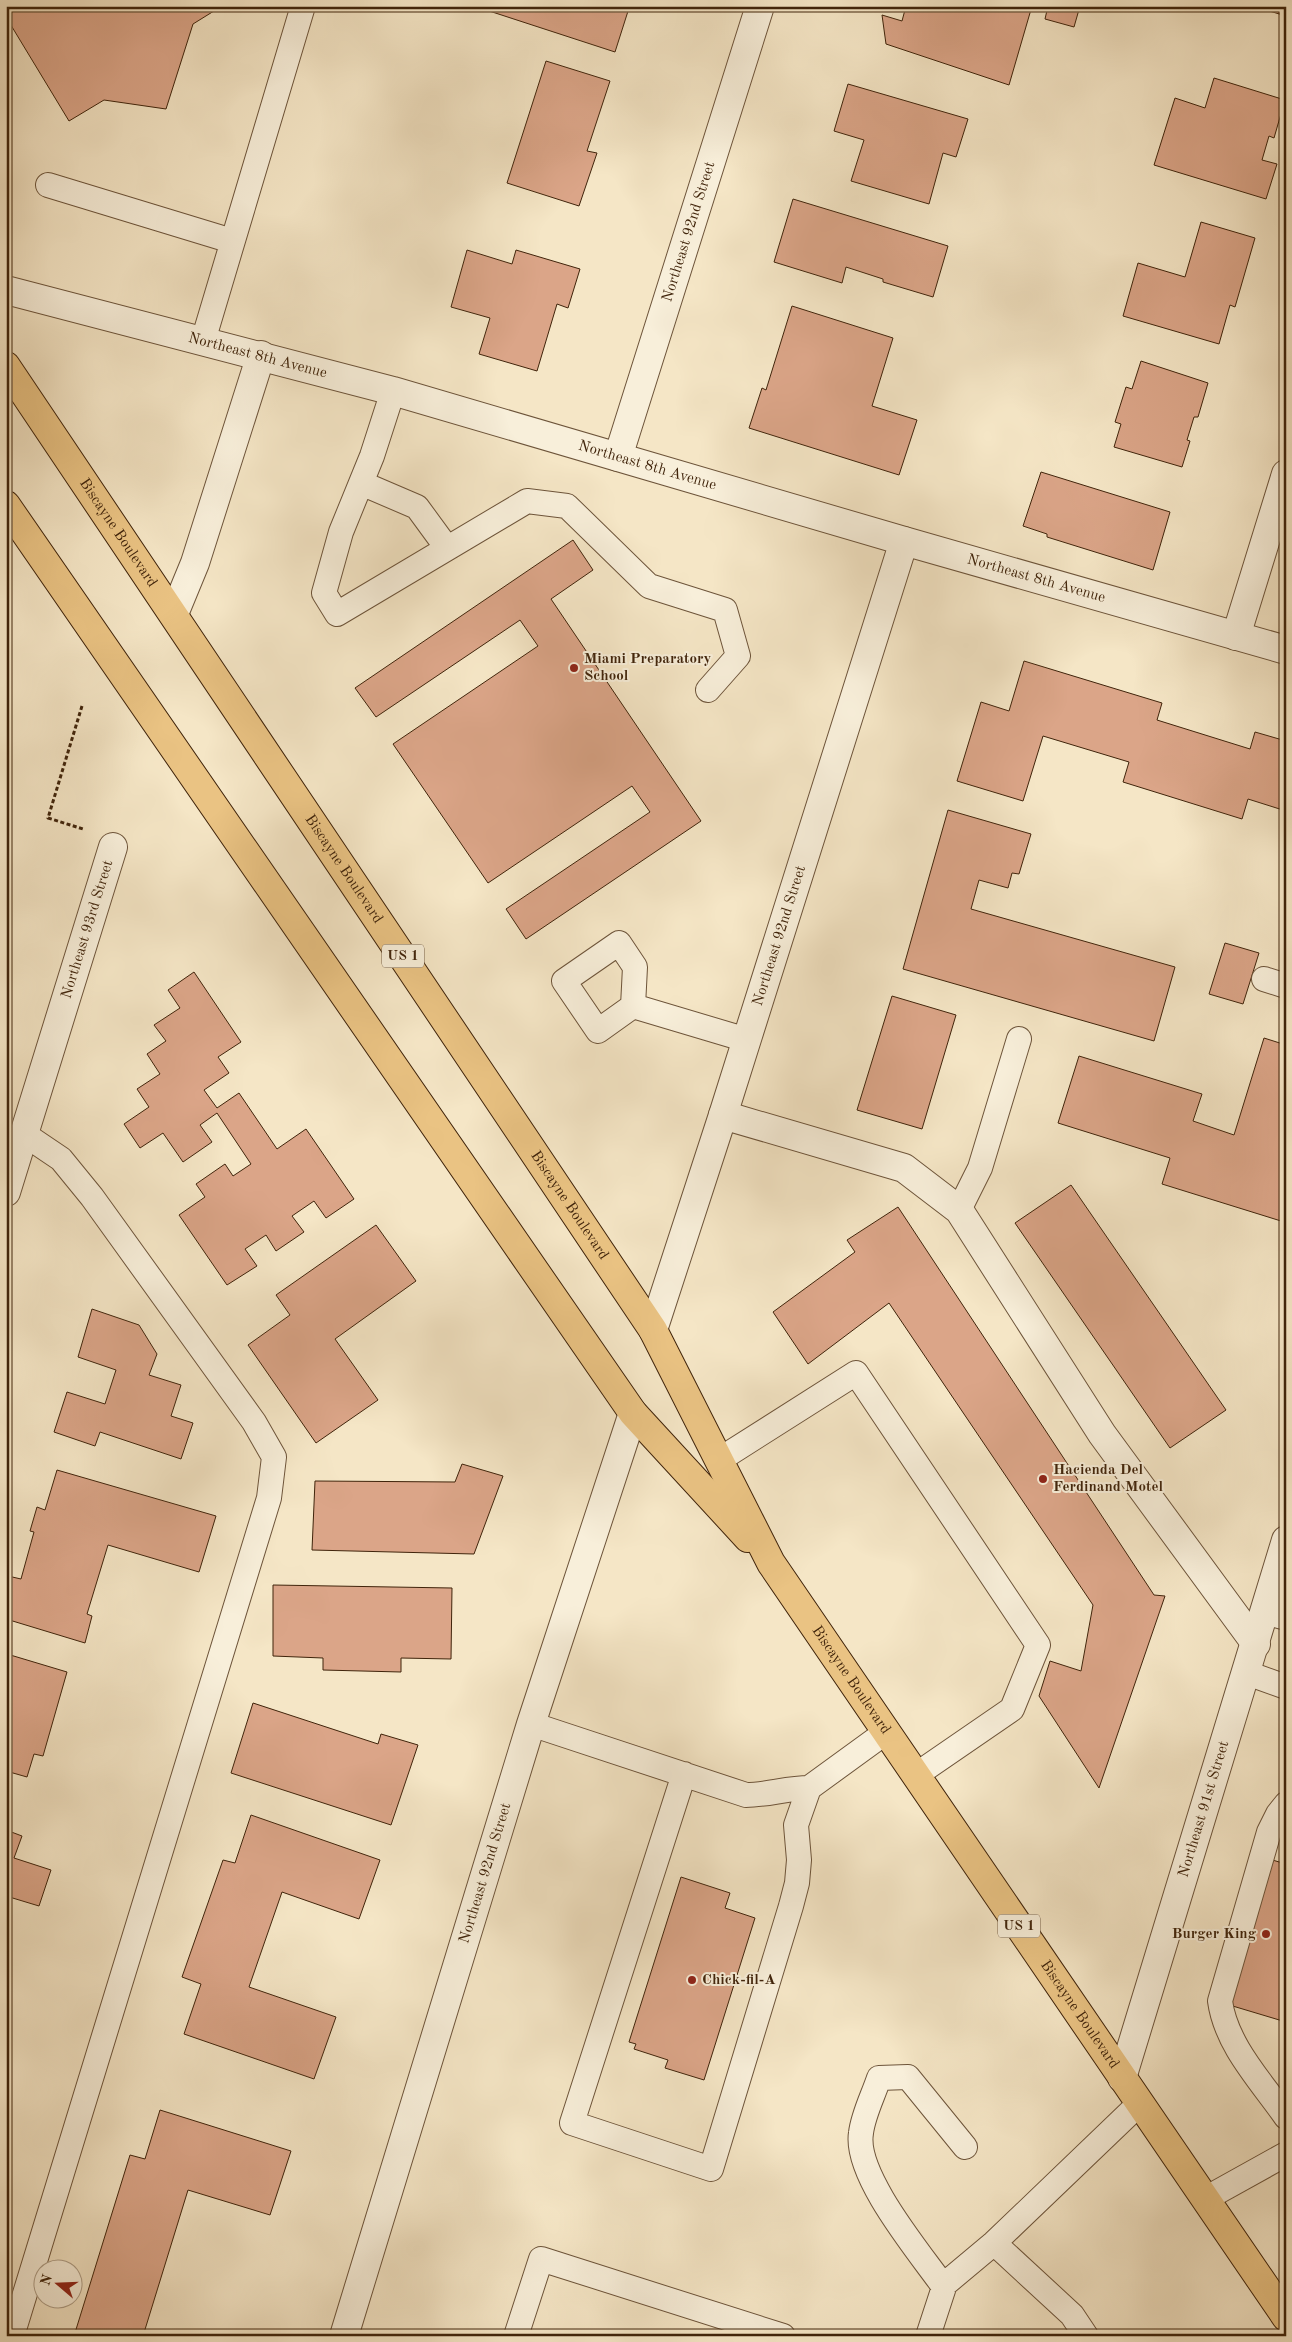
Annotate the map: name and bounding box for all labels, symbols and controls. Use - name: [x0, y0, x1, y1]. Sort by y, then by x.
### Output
- street label: Northeast 92nd Street: [660, 160, 718, 304]
- street label: Northeast 8th Avenue: [187, 330, 329, 381]
- street label: Northeast 8th Avenue: [577, 438, 718, 493]
- street label: Biscayne Boulevard: [76, 476, 160, 590]
- street label: Northeast 8th Avenue: [965, 552, 1107, 606]
- place label: Miami Preparatory School: [584, 652, 712, 684]
- marker: Miami Preparatory School: [568, 662, 580, 674]
- street label: Biscayne Boulevard: [302, 812, 386, 926]
- street label: Northeast 93rd Street: [59, 858, 116, 1000]
- street label: Northeast 92nd Street: [750, 864, 809, 1008]
- road number: US 1: [382, 944, 424, 968]
- street label: Biscayne Boulevard: [528, 1148, 611, 1263]
- place label: Hacienda Del Ferdinand Motel: [1053, 1463, 1164, 1495]
- marker: Hacienda Del Ferdinand Motel: [1037, 1473, 1049, 1485]
- street label: Biscayne Boulevard: [809, 1623, 893, 1737]
- street label: Northeast 91st Street: [1176, 1739, 1232, 1879]
- street label: Northeast 92nd Street: [457, 1801, 514, 1945]
- road number: US 1: [998, 1914, 1040, 1938]
- place label: Burger King: [1172, 1927, 1257, 1942]
- marker: Burger King: [1260, 1928, 1272, 1940]
- street label: Biscayne Boulevard: [1037, 1958, 1122, 2072]
- place label: Chick-fil-A: [702, 1973, 776, 1988]
- marker: Chick-fil-A: [686, 1974, 698, 1986]
- north arrow: [32, 2260, 82, 2310]
- text: N: [38, 2272, 55, 2287]

